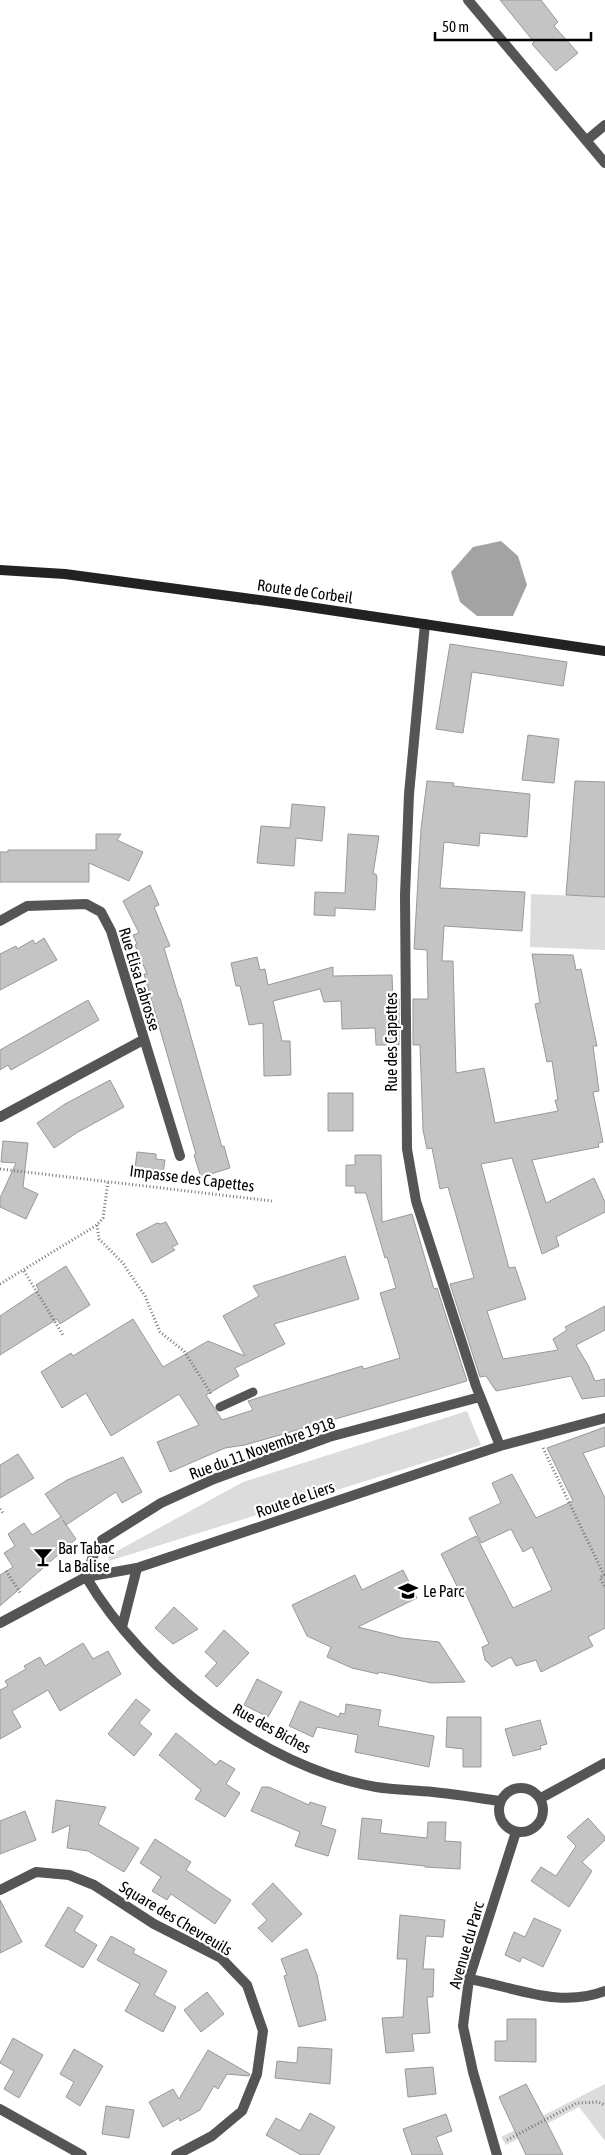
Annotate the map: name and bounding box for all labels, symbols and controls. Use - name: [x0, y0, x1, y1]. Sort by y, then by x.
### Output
- scale bar: [435, 10, 591, 42]
- text: 50 m: [442, 18, 469, 35]
- street label: Route de Corbeil: [256, 575, 355, 607]
- street label: Rue Elisa Labrosse: [116, 925, 164, 1033]
- street label: Rue des Capettes: [382, 992, 401, 1092]
- street label: Impasse des Capettes: [128, 1161, 256, 1196]
- street label: Rue du 11 Novembre 1918: [187, 1413, 337, 1483]
- street label: Route de Liers: [253, 1477, 337, 1521]
- place label: Bar Tabac La Balise: [58, 1539, 114, 1575]
- bar icon: Bar Tabac La Balise: [32, 1546, 54, 1568]
- school or university icon: Le Parc: [397, 1580, 419, 1602]
- place label: Le Parc: [423, 1582, 464, 1600]
- street label: Rue des Biches: [230, 1699, 314, 1757]
- street label: Square des Chevreuils: [116, 1877, 236, 1960]
- street label: Avenue du Parc: [445, 1899, 487, 1991]

